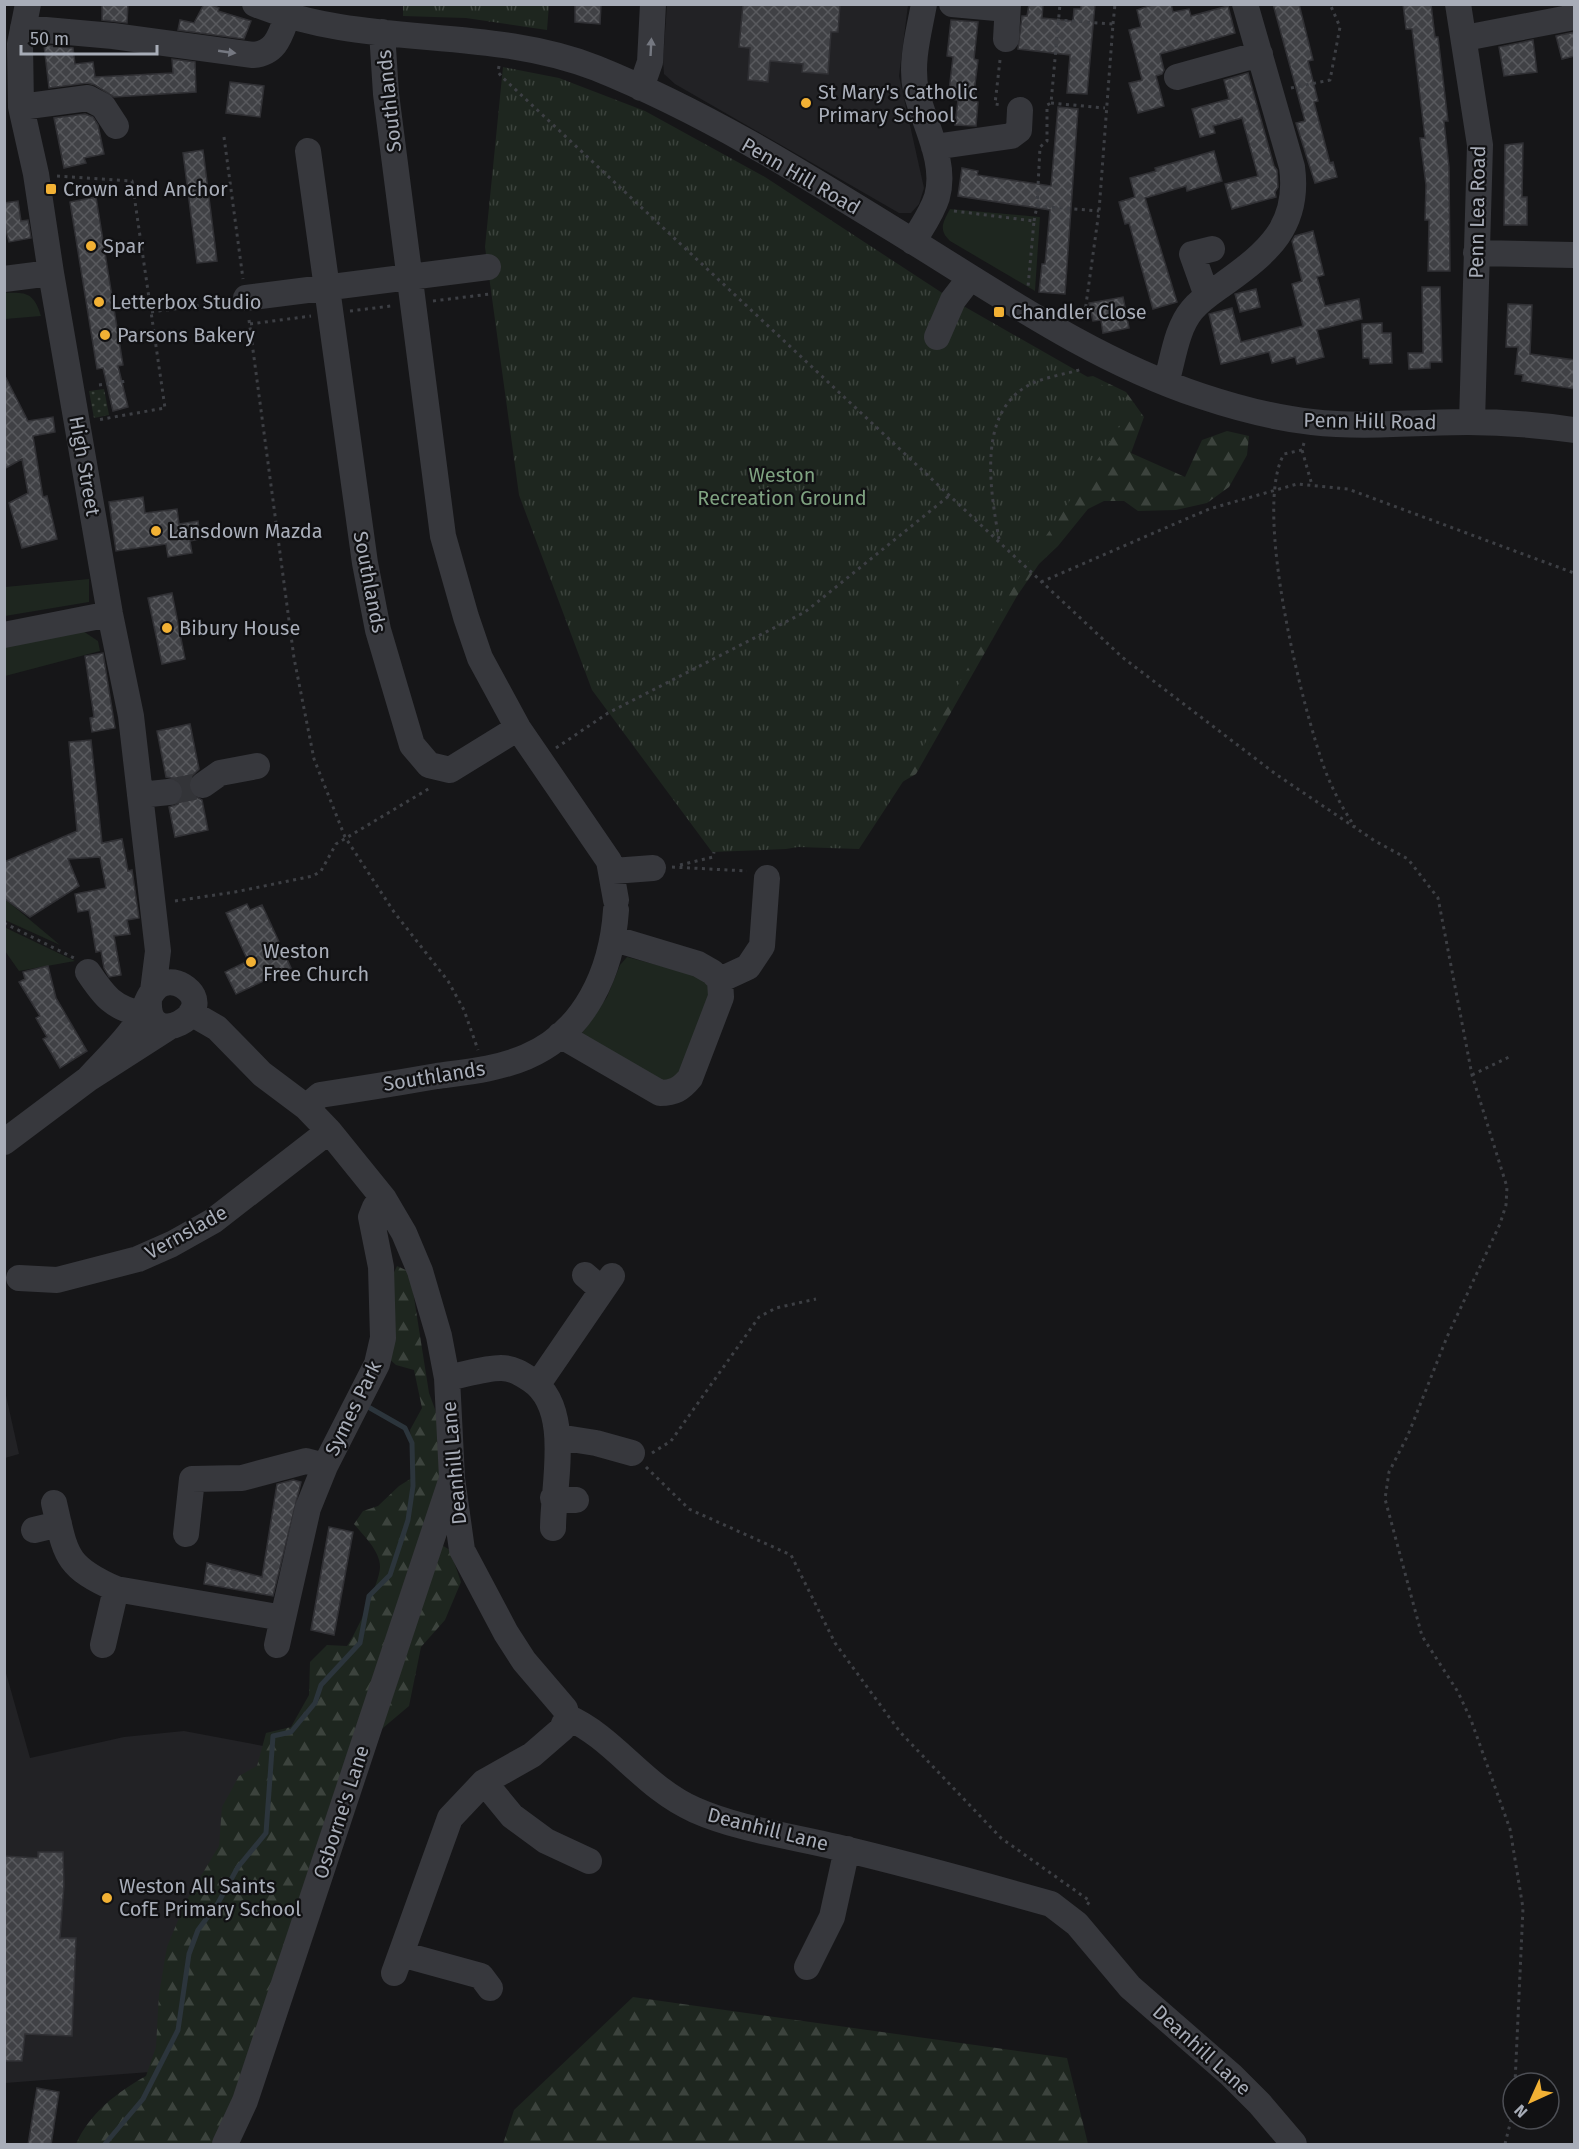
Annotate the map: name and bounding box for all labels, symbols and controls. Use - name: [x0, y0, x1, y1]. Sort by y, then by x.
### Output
- scale bar: [21, 18, 158, 56]
- text: 50 m: [30, 28, 69, 50]
- one-way arrow: [646, 37, 655, 56]
- one-way arrow: [218, 47, 237, 56]
- street label: Southlands: [372, 49, 406, 153]
- place label: St Mary's Catholic Primary School: [818, 80, 978, 127]
- marker: St Mary's Catholic Primary School: [799, 96, 813, 110]
- street label: Penn Hill Road: [737, 132, 865, 220]
- street label: Penn Lea Road: [1464, 145, 1490, 279]
- place label: Crown and Anchor: [63, 177, 228, 201]
- marker: Crown and Anchor: [44, 182, 58, 196]
- place label: Spar: [103, 234, 144, 258]
- marker: Spar: [84, 239, 98, 253]
- place label: Letterbox Studio: [111, 290, 262, 314]
- marker: Letterbox Studio: [92, 295, 106, 309]
- place label: Chandler Close: [1011, 300, 1147, 324]
- marker: Chandler Close: [992, 305, 1006, 319]
- place label: Parsons Bakery: [117, 323, 255, 347]
- marker: Parsons Bakery: [98, 328, 112, 342]
- street label: Penn Hill Road: [1303, 408, 1437, 434]
- street label: High Street: [64, 414, 106, 519]
- park label: Weston Recreation Ground: [697, 463, 867, 510]
- place label: Lansdown Mazda: [168, 519, 323, 543]
- marker: Lansdown Mazda: [149, 524, 163, 538]
- street label: Southlands: [348, 529, 392, 635]
- place label: Bibury House: [179, 616, 300, 640]
- marker: Bibury House: [160, 621, 174, 635]
- place label: Weston Free Church: [263, 939, 369, 986]
- marker: Weston Free Church: [244, 955, 258, 969]
- street label: Southlands: [381, 1056, 487, 1096]
- street label: Vernslade: [141, 1200, 231, 1264]
- street label: Symes Park: [320, 1356, 387, 1459]
- street label: Deanhill Lane: [437, 1400, 471, 1526]
- street label: Osborne's Lane: [308, 1742, 374, 1882]
- street label: Deanhill Lane: [705, 1802, 831, 1856]
- place label: Weston All Saints CofE Primary School: [119, 1874, 301, 1921]
- marker: Weston All Saints CofE Primary School: [100, 1891, 114, 1905]
- street label: Deanhill Lane: [1148, 2000, 1256, 2100]
- north arrow: [1501, 2071, 1561, 2131]
- text: N: [1510, 2101, 1531, 2122]

